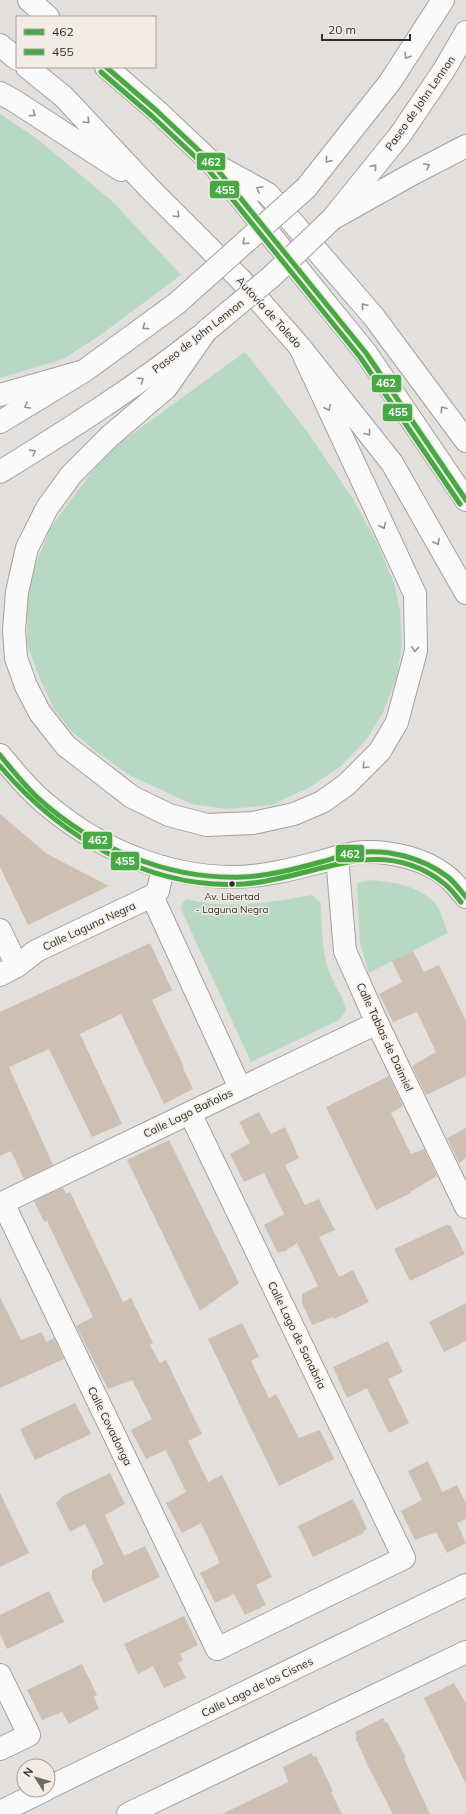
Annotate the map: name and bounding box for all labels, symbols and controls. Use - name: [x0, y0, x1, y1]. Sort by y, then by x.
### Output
- legend: [16, 16, 156, 68]
- scale bar: [322, 16, 410, 42]
- text: 20 m: [328, 22, 356, 37]
- text: 462: [52, 24, 74, 39]
- text: 455: [52, 44, 74, 59]
- one-way arrow: [404, 52, 412, 59]
- street label: Paseo de John Lennon: [382, 53, 458, 153]
- one-way arrow: [29, 109, 36, 116]
- one-way arrow: [82, 116, 90, 124]
- line badge: 462: [196, 152, 226, 171]
- text: 462: [201, 155, 221, 169]
- one-way arrow: [326, 155, 333, 162]
- one-way arrow: [423, 163, 430, 171]
- one-way arrow: [369, 165, 376, 172]
- line badge: 455: [209, 180, 240, 199]
- text: 455: [215, 183, 235, 197]
- one-way arrow: [256, 186, 263, 194]
- one-way arrow: [172, 210, 180, 218]
- one-way arrow: [243, 237, 250, 244]
- street label: Autovía de Toledo: [233, 273, 305, 351]
- street label: Paseo de John Lennon: [149, 296, 247, 376]
- one-way arrow: [362, 303, 369, 311]
- one-way arrow: [142, 322, 149, 330]
- line badge: 462: [371, 374, 402, 393]
- text: 462: [376, 376, 396, 390]
- one-way arrow: [137, 377, 144, 385]
- one-way arrow: [24, 401, 31, 409]
- line badge: 455: [382, 403, 413, 422]
- one-way arrow: [324, 404, 332, 411]
- text: 455: [388, 405, 408, 419]
- one-way arrow: [440, 406, 448, 413]
- one-way arrow: [364, 428, 371, 435]
- one-way arrow: [29, 449, 36, 456]
- one-way arrow: [378, 522, 386, 529]
- one-way arrow: [433, 538, 440, 545]
- one-way arrow: [411, 646, 420, 652]
- one-way arrow: [362, 761, 370, 769]
- line badge: 462: [82, 831, 113, 850]
- text: 462: [88, 833, 108, 847]
- line badge: 462: [335, 844, 365, 863]
- text: 462: [340, 847, 360, 861]
- line badge: 455: [110, 851, 140, 871]
- text: 455: [115, 854, 135, 868]
- marker: Av. Libertad - Laguna Negra: [227, 879, 237, 889]
- place label: Av. Libertad - Laguna Negra: [195, 890, 269, 916]
- street label: Calle Laguna Negra: [40, 898, 138, 954]
- street label: Calle Tablas de Daimiel: [354, 980, 416, 1094]
- street label: Calle Lago Bañolas: [141, 1085, 235, 1141]
- street label: Calle Lago de Sanabria: [265, 1279, 329, 1391]
- street label: Calle Covadonga: [85, 1384, 135, 1468]
- street label: Calle Lago de los Cisnes: [199, 1654, 315, 1720]
- north arrow: [16, 1758, 56, 1798]
- text: N: [20, 1764, 36, 1780]

